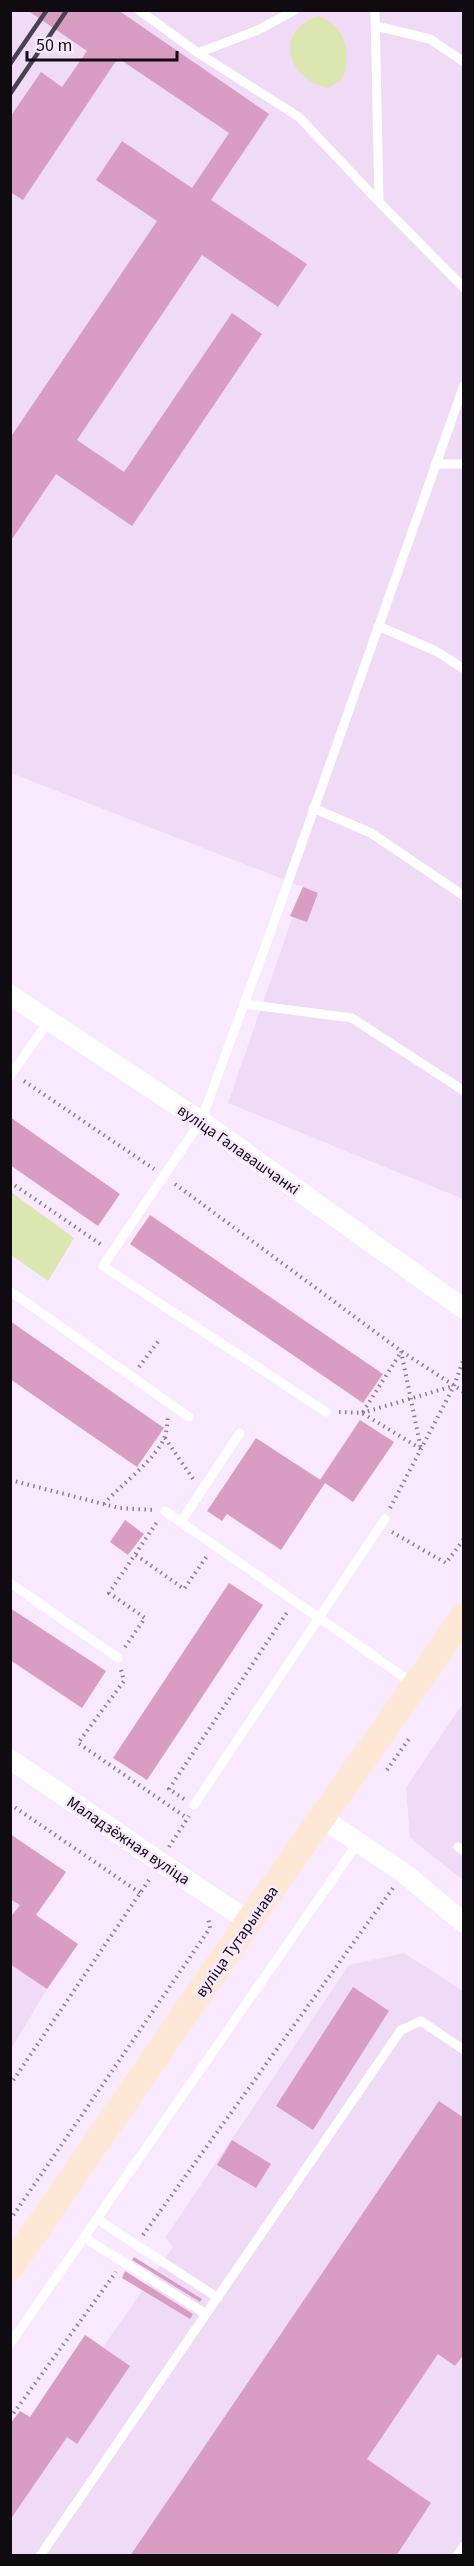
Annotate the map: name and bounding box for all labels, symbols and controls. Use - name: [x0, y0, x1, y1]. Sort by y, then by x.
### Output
- scale bar: [27, 24, 177, 62]
- text: 50 m: [36, 33, 72, 58]
- street label: вуліца Галавашчанкі: [173, 1099, 304, 1200]
- street label: Маладзёжная вуліца: [62, 1791, 194, 1890]
- street label: вуліца Тутарынава: [190, 1881, 284, 2002]

